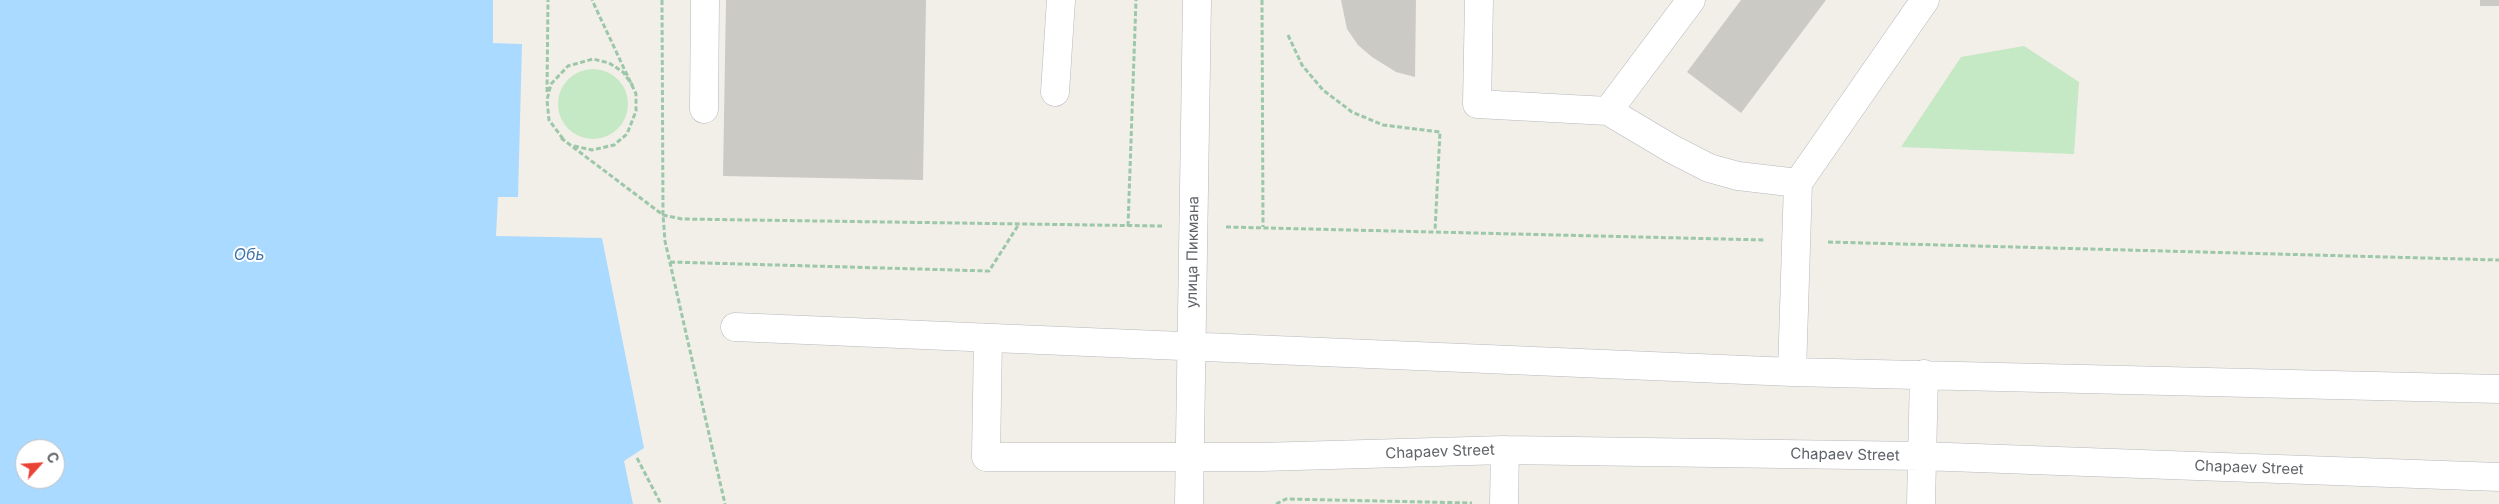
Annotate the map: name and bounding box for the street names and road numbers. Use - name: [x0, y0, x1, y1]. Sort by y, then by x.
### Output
- street label: улица Пикмана: [1183, 196, 1203, 308]
- street label: Chapaev Street: [1385, 441, 1495, 463]
- street label: Chapaev Street: [1790, 445, 1900, 465]
- street label: Chapaev Street: [2194, 457, 2304, 479]

